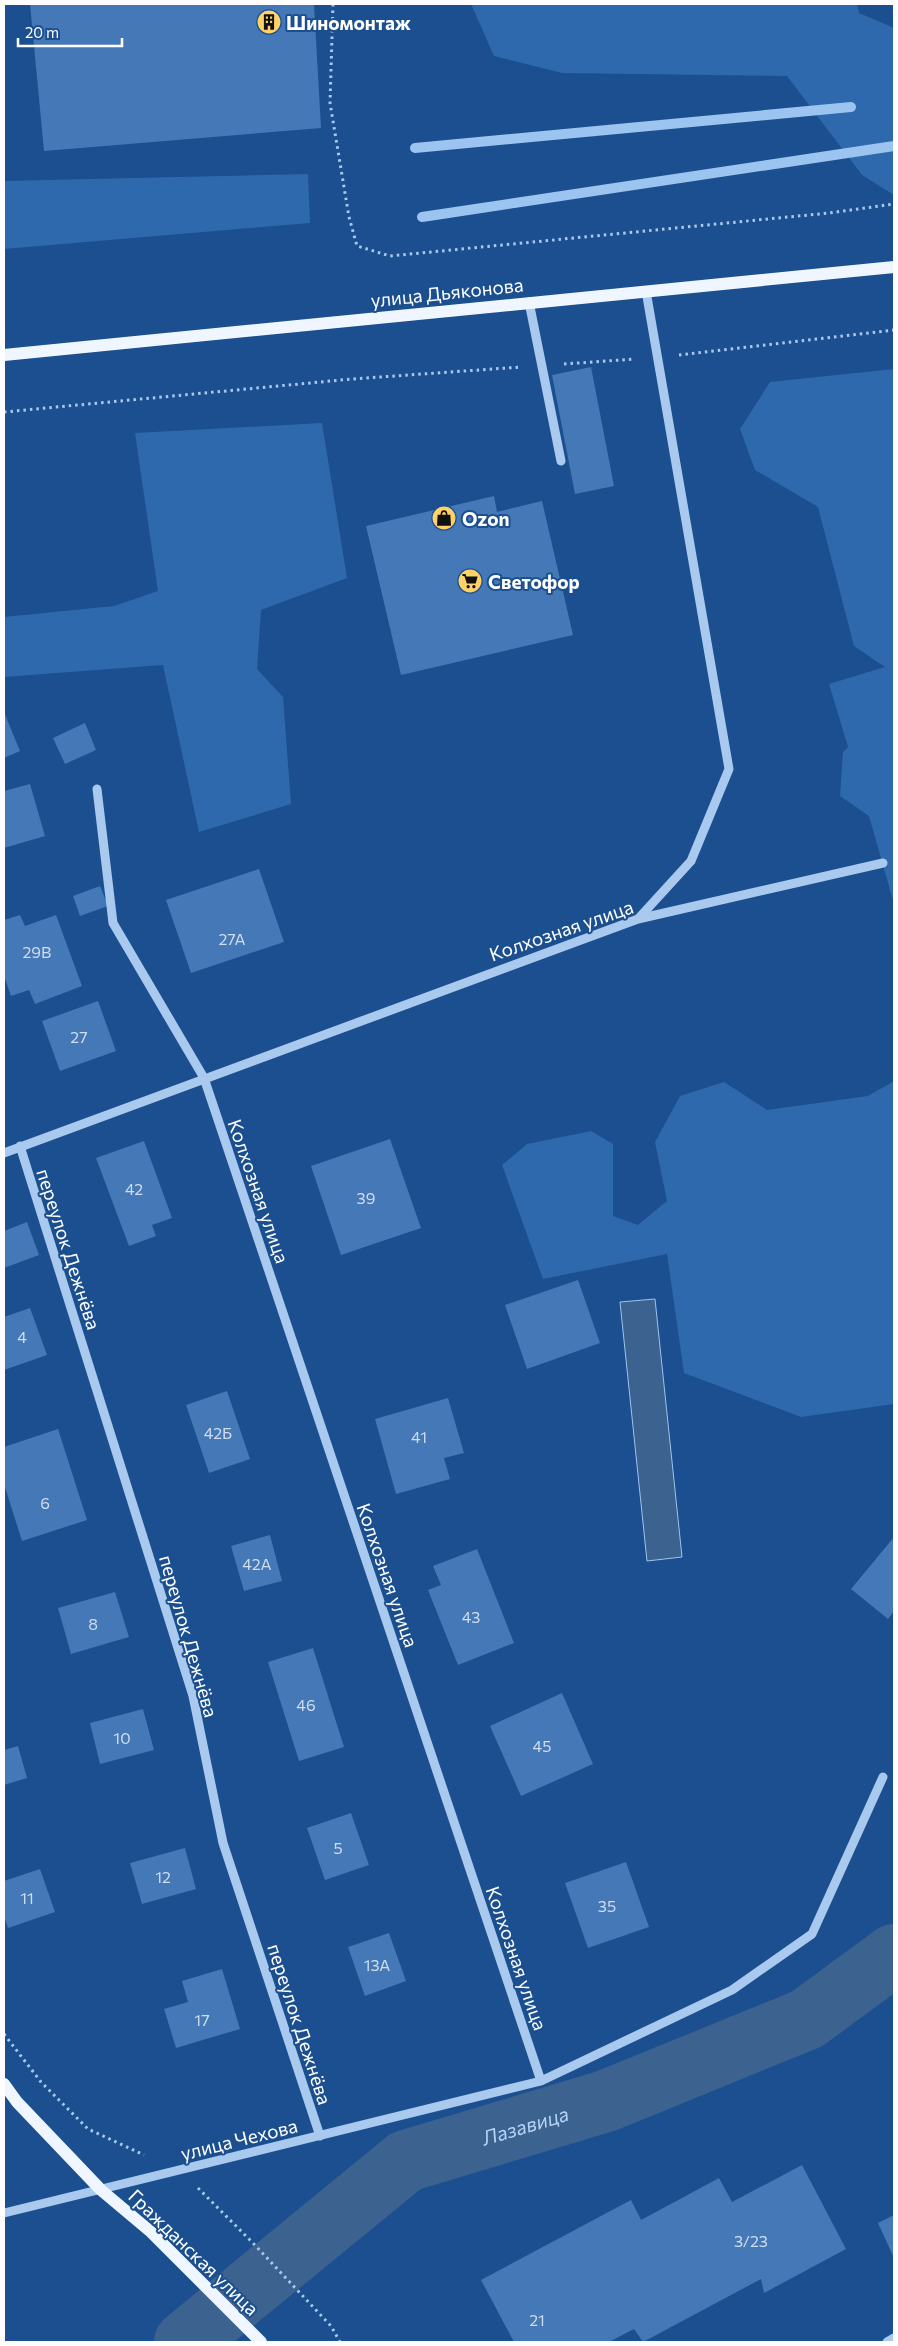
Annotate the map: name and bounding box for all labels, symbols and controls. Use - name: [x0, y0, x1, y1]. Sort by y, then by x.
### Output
- building icon: Шиномонтаж: [256, 9, 282, 35]
- place label: Шиномонтаж: [286, 11, 411, 34]
- scale bar: [18, 15, 121, 47]
- text: 20 m: [25, 23, 59, 41]
- street label: улица Дьяконова: [369, 273, 525, 311]
- shop icon: Ozon: [431, 505, 457, 531]
- place label: Ozon: [462, 507, 510, 530]
- supermarket icon: Светофор: [457, 568, 483, 594]
- place label: Светофор: [488, 570, 580, 593]
- street label: Колхозная улица: [486, 895, 636, 965]
- house number: 27А: [219, 929, 245, 948]
- house number: 29В: [23, 942, 51, 961]
- house number: 27: [70, 1027, 88, 1046]
- street label: Колхозная улица: [224, 1116, 294, 1266]
- street label: переулок Дежнёва: [32, 1166, 106, 1332]
- house number: 42: [125, 1179, 143, 1198]
- house number: 39: [357, 1188, 375, 1207]
- house number: 4: [17, 1327, 27, 1346]
- house number: 42Б: [204, 1423, 232, 1442]
- house number: 41: [411, 1427, 427, 1446]
- house number: 6: [40, 1493, 50, 1512]
- street label: Колхозная улица: [353, 1500, 423, 1650]
- street label: переулок Дежнёва: [155, 1552, 223, 1720]
- house number: 42А: [242, 1554, 272, 1573]
- house number: 43: [462, 1607, 480, 1626]
- house number: 8: [88, 1614, 98, 1633]
- house number: 46: [296, 1695, 316, 1714]
- house number: 10: [113, 1728, 131, 1747]
- house number: 45: [533, 1736, 551, 1755]
- house number: 5: [333, 1838, 343, 1857]
- house number: 12: [155, 1867, 171, 1886]
- street label: Колхозная улица: [482, 1883, 552, 2033]
- house number: 11: [20, 1888, 34, 1907]
- house number: 35: [598, 1896, 616, 1915]
- street label: переулок Дежнёва: [263, 1941, 337, 2107]
- house number: 13А: [364, 1955, 390, 1974]
- house number: 17: [194, 2010, 210, 2029]
- water label: Лазавица: [478, 2101, 571, 2150]
- street label: улица Чехова: [178, 2113, 300, 2165]
- street label: Гражданская улица: [124, 2184, 264, 2320]
- house number: 3/23: [734, 2231, 768, 2250]
- house number: 21: [529, 2310, 545, 2329]

